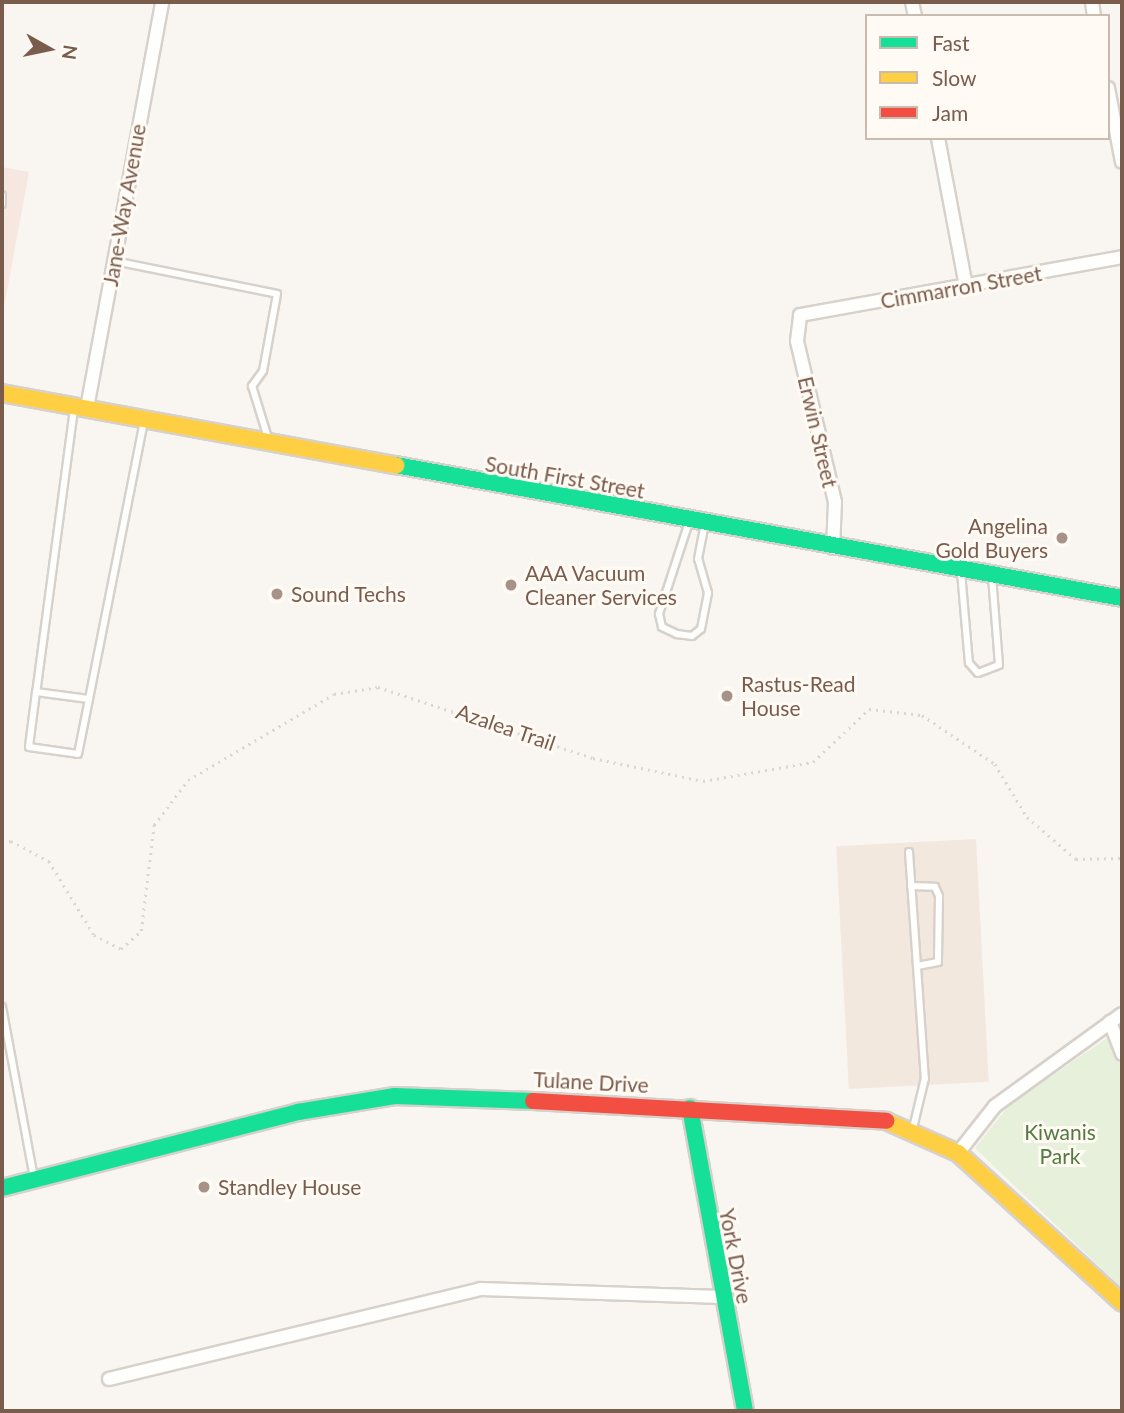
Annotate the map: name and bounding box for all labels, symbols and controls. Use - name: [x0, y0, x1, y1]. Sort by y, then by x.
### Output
- north arrow: [14, 14, 84, 84]
- legend: [865, 14, 1110, 140]
- text: Fast: [932, 30, 969, 55]
- text: N: [58, 43, 83, 61]
- text: Slow: [932, 65, 976, 90]
- text: Jam: [932, 100, 968, 125]
- street label: Jane-Way Avenue: [97, 121, 151, 289]
- street label: Cimmarron Street: [878, 260, 1044, 314]
- street label: Erwin Street: [793, 374, 843, 490]
- street label: South First Street: [483, 451, 647, 503]
- place label: Angelina Gold Buyers: [935, 513, 1048, 563]
- marker: Angelina Gold Buyers: [1054, 530, 1070, 546]
- place label: AAA Vacuum Cleaner Services: [525, 560, 677, 610]
- marker: AAA Vacuum Cleaner Services: [503, 577, 519, 593]
- place label: Sound Techs: [291, 581, 407, 607]
- marker: Sound Techs: [269, 586, 285, 602]
- place label: Rastus-Read House: [741, 671, 855, 721]
- marker: Rastus-Read House: [719, 688, 735, 704]
- street label: Azalea Trail: [453, 698, 559, 756]
- street label: Tulane Drive: [533, 1066, 649, 1098]
- park label: Kiwanis Park: [1024, 1119, 1096, 1169]
- place label: Standley House: [218, 1174, 362, 1200]
- marker: Standley House: [196, 1179, 212, 1195]
- street label: York Drive: [714, 1206, 758, 1306]

